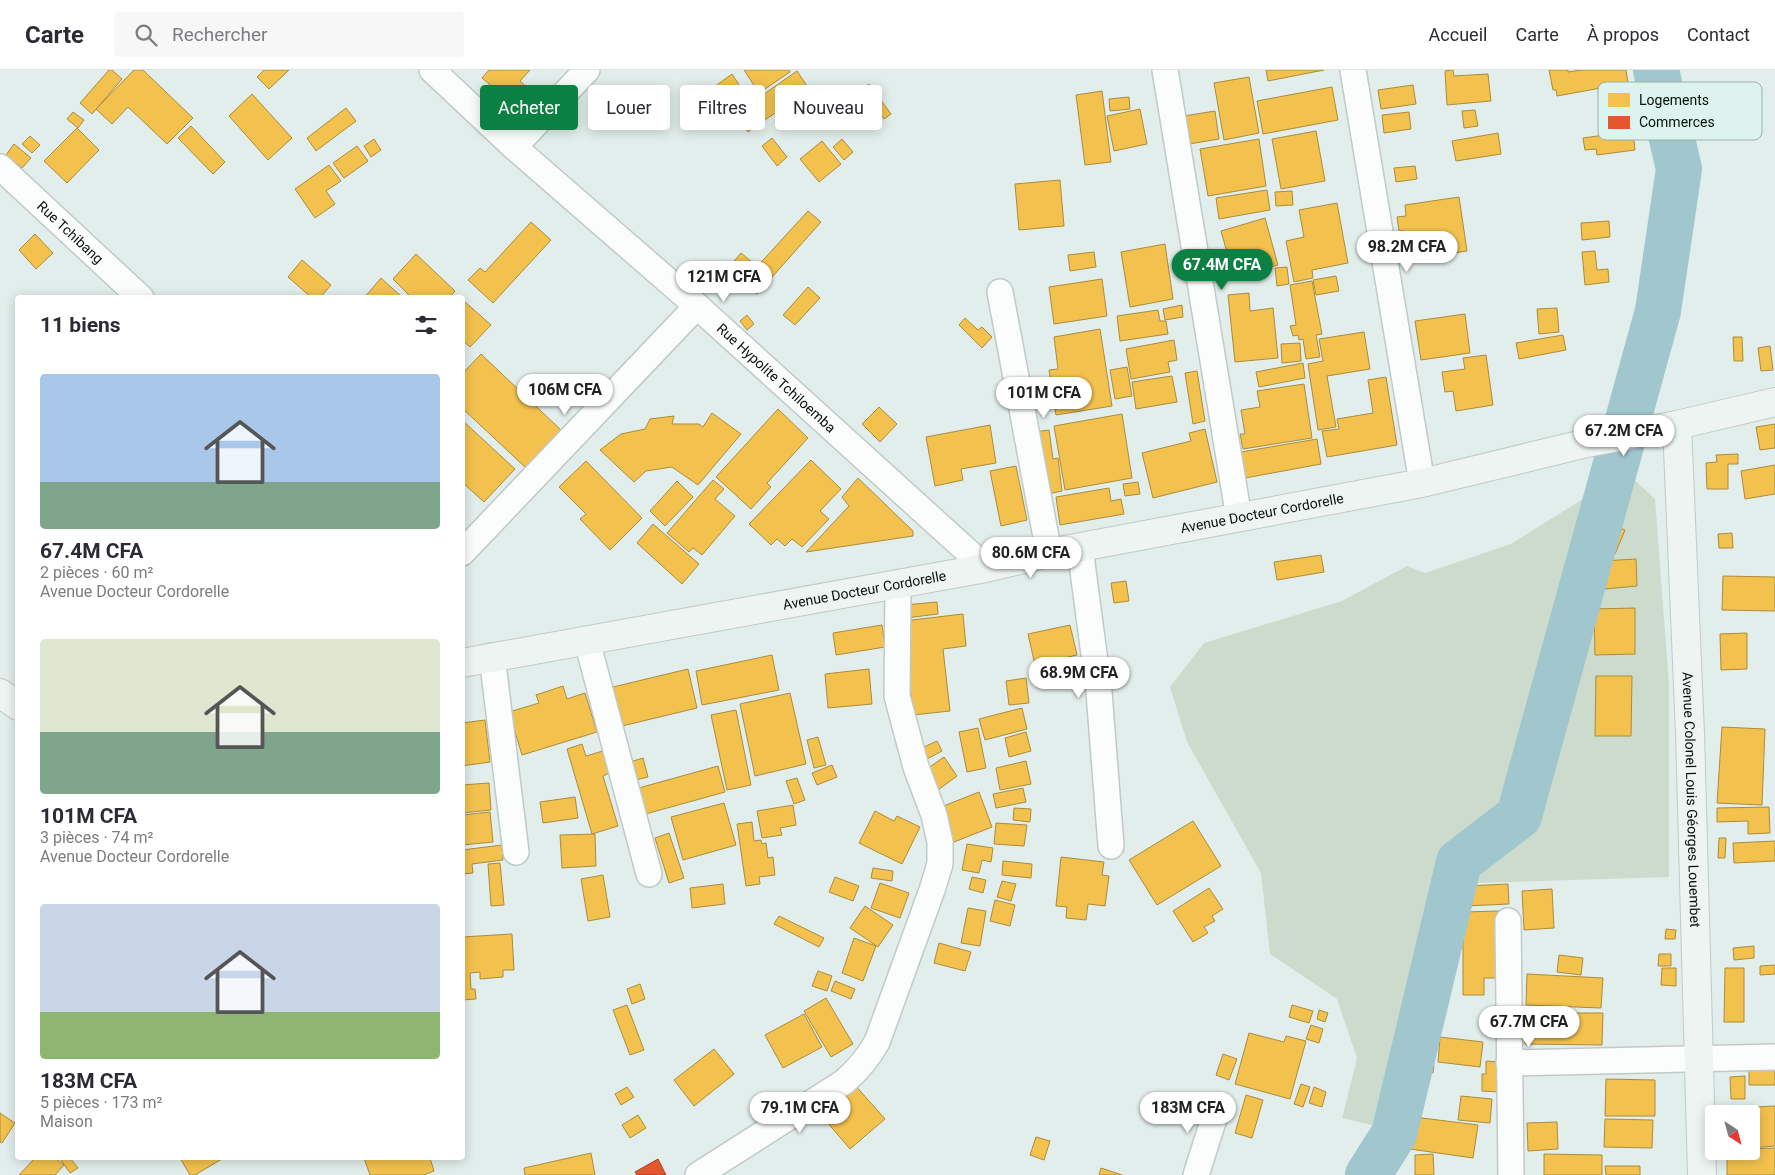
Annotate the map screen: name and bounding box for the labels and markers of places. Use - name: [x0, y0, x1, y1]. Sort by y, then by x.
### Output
- pin: 98.2M CFA: [1350, 230, 1464, 273]
- pin: 67.4M CFA: [1165, 248, 1279, 291]
- pin: 121M CFA: [672, 260, 776, 303]
- pin: 106M CFA: [513, 374, 617, 416]
- pin: 101M CFA: [992, 376, 1096, 419]
- pin: 67.2M CFA: [1567, 414, 1681, 457]
- pin: 80.6M CFA: [974, 536, 1088, 579]
- pin: 68.9M CFA: [1022, 656, 1136, 699]
- pin: 67.7M CFA: [1472, 1006, 1586, 1048]
- pin: 79.1M CFA: [743, 1092, 857, 1134]
- pin: 183M CFA: [1136, 1092, 1240, 1134]

